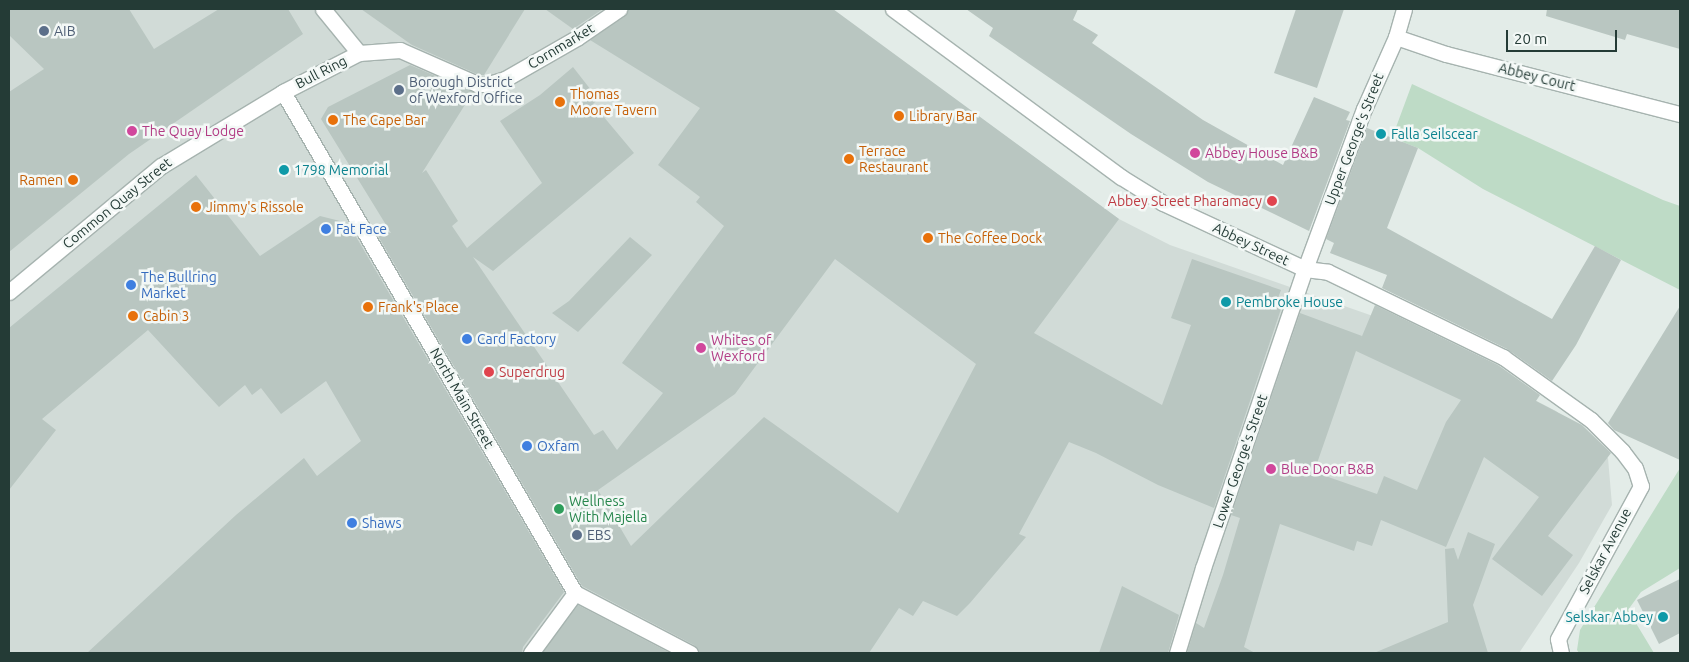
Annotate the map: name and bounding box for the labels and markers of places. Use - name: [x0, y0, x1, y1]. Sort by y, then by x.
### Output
- place label: AIB: [54, 23, 76, 39]
- marker: AIB: [38, 25, 50, 37]
- place label: Borough District of Wexford Office: [409, 74, 523, 106]
- marker: Borough District of Wexford Office: [393, 84, 405, 96]
- place label: Thomas Moore Tavern: [570, 86, 657, 118]
- marker: Thomas Moore Tavern: [554, 96, 566, 108]
- place label: Library Bar: [909, 108, 977, 124]
- marker: Library Bar: [893, 110, 905, 122]
- place label: The Cape Bar: [343, 112, 426, 128]
- marker: The Cape Bar: [327, 114, 339, 126]
- place label: The Quay Lodge: [142, 123, 244, 139]
- marker: The Quay Lodge: [126, 125, 138, 137]
- place label: Falla Seilscear: [1391, 126, 1478, 142]
- marker: Falla Seilscear: [1375, 128, 1387, 140]
- place label: Terrace Restaurant: [859, 143, 928, 176]
- place label: Abbey House B&B: [1205, 145, 1318, 161]
- marker: Abbey House B&B: [1189, 147, 1201, 159]
- marker: Terrace Restaurant: [843, 153, 855, 165]
- place label: 1798 Memorial: [294, 162, 389, 178]
- marker: 1798 Memorial: [278, 164, 290, 176]
- place label: Ramen: [19, 172, 63, 188]
- marker: Ramen: [67, 174, 79, 186]
- place label: Abbey Street Pharamacy: [1108, 193, 1262, 209]
- marker: Abbey Street Pharamacy: [1266, 195, 1278, 207]
- place label: Jimmy's Rissole: [206, 199, 304, 215]
- marker: Jimmy's Rissole: [190, 201, 202, 213]
- place label: Fat Face: [336, 221, 387, 237]
- marker: Fat Face: [320, 223, 332, 235]
- place label: The Coffee Dock: [938, 230, 1042, 246]
- marker: The Coffee Dock: [922, 232, 934, 244]
- place label: The Bullring Market: [141, 269, 217, 302]
- marker: The Bullring Market: [125, 279, 137, 291]
- place label: Pembroke House: [1236, 294, 1343, 310]
- marker: Pembroke House: [1220, 296, 1232, 308]
- place label: Frank's Place: [378, 299, 459, 315]
- marker: Frank's Place: [362, 301, 374, 313]
- place label: Cabin 3: [143, 308, 189, 324]
- marker: Cabin 3: [127, 310, 139, 322]
- place label: Card Factory: [477, 331, 556, 347]
- place label: Whites of Wexford: [711, 332, 771, 364]
- marker: Card Factory: [461, 333, 473, 345]
- marker: Whites of Wexford: [695, 342, 707, 354]
- place label: Superdrug: [499, 364, 565, 380]
- marker: Superdrug: [483, 366, 495, 378]
- place label: Oxfam: [537, 438, 580, 454]
- marker: Oxfam: [521, 440, 533, 452]
- place label: Blue Door B&B: [1281, 461, 1374, 477]
- marker: Blue Door B&B: [1265, 463, 1277, 475]
- place label: Wellness With Majella: [569, 493, 647, 526]
- marker: Wellness With Majella: [553, 503, 565, 515]
- place label: Shaws: [362, 515, 401, 531]
- marker: Shaws: [346, 517, 358, 529]
- place label: EBS: [587, 527, 611, 543]
- marker: EBS: [571, 529, 583, 541]
- place label: Selskar Abbey: [1565, 609, 1653, 625]
- marker: Selskar Abbey: [1657, 611, 1669, 623]

